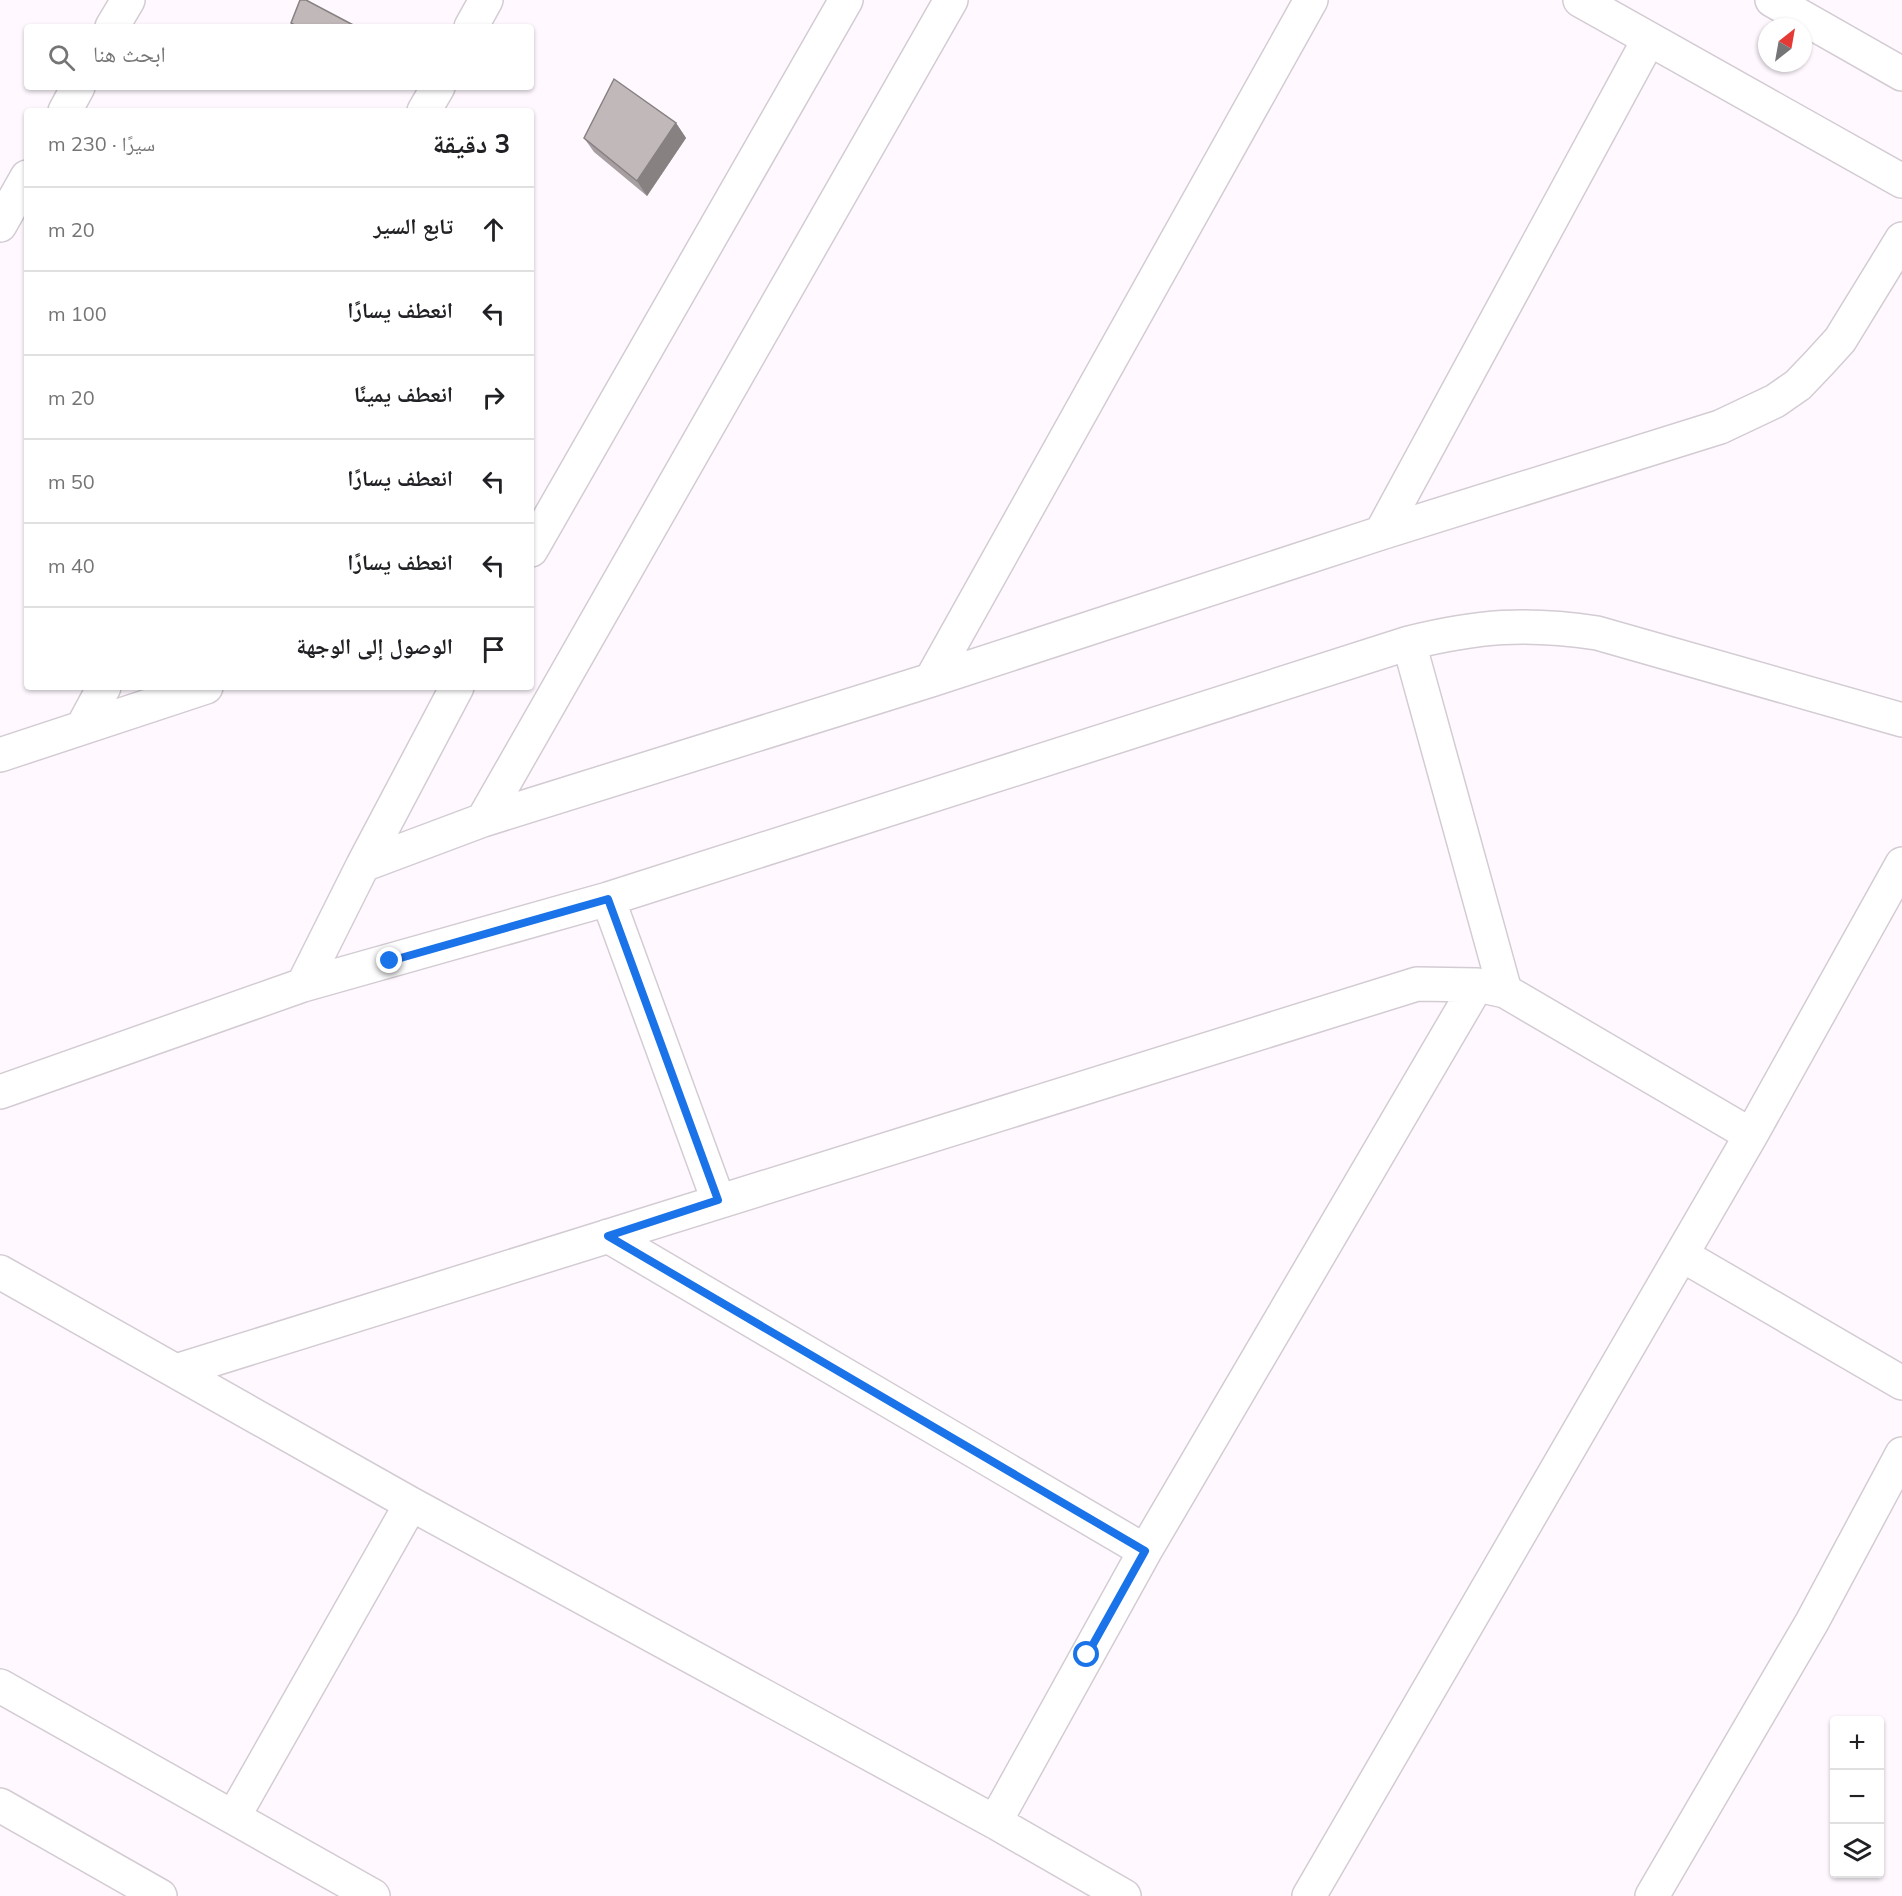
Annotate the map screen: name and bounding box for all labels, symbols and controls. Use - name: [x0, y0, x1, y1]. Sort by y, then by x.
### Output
- north arrow: [1758, 18, 1812, 72]
- search box: [24, 24, 534, 90]
- text: ابحث هنا: [93, 40, 166, 68]
- icon: search: [45, 41, 78, 74]
- text: 3 دقيقة: [433, 127, 510, 160]
- text: سيرًا · 230 m: [48, 131, 155, 156]
- text: تابع السير: [374, 212, 453, 240]
- icon: ahead: [477, 213, 510, 246]
- text: 20 m: [48, 217, 95, 242]
- text: انعطف يسارًا: [347, 296, 453, 324]
- icon: left: [477, 297, 510, 330]
- text: 100 m: [48, 301, 107, 326]
- text: انعطف يمينًا: [354, 380, 453, 408]
- icon: right: [477, 381, 510, 414]
- text: 20 m: [48, 385, 95, 410]
- text: انعطف يسارًا: [347, 464, 453, 492]
- icon: left: [477, 465, 510, 498]
- text: 50 m: [48, 469, 95, 494]
- text: انعطف يسارًا: [347, 548, 453, 576]
- icon: left: [477, 549, 510, 582]
- text: 40 m: [48, 553, 95, 578]
- text: الوصول إلى الوجهة: [296, 632, 453, 660]
- icon: arrive: [477, 633, 510, 666]
- route end: [376, 947, 402, 973]
- route start: [1073, 1641, 1099, 1667]
- map controls: [1830, 1716, 1884, 1878]
- button: +: [1830, 1716, 1884, 1770]
- button: −: [1830, 1770, 1884, 1824]
- button: layers: [1830, 1824, 1884, 1878]

